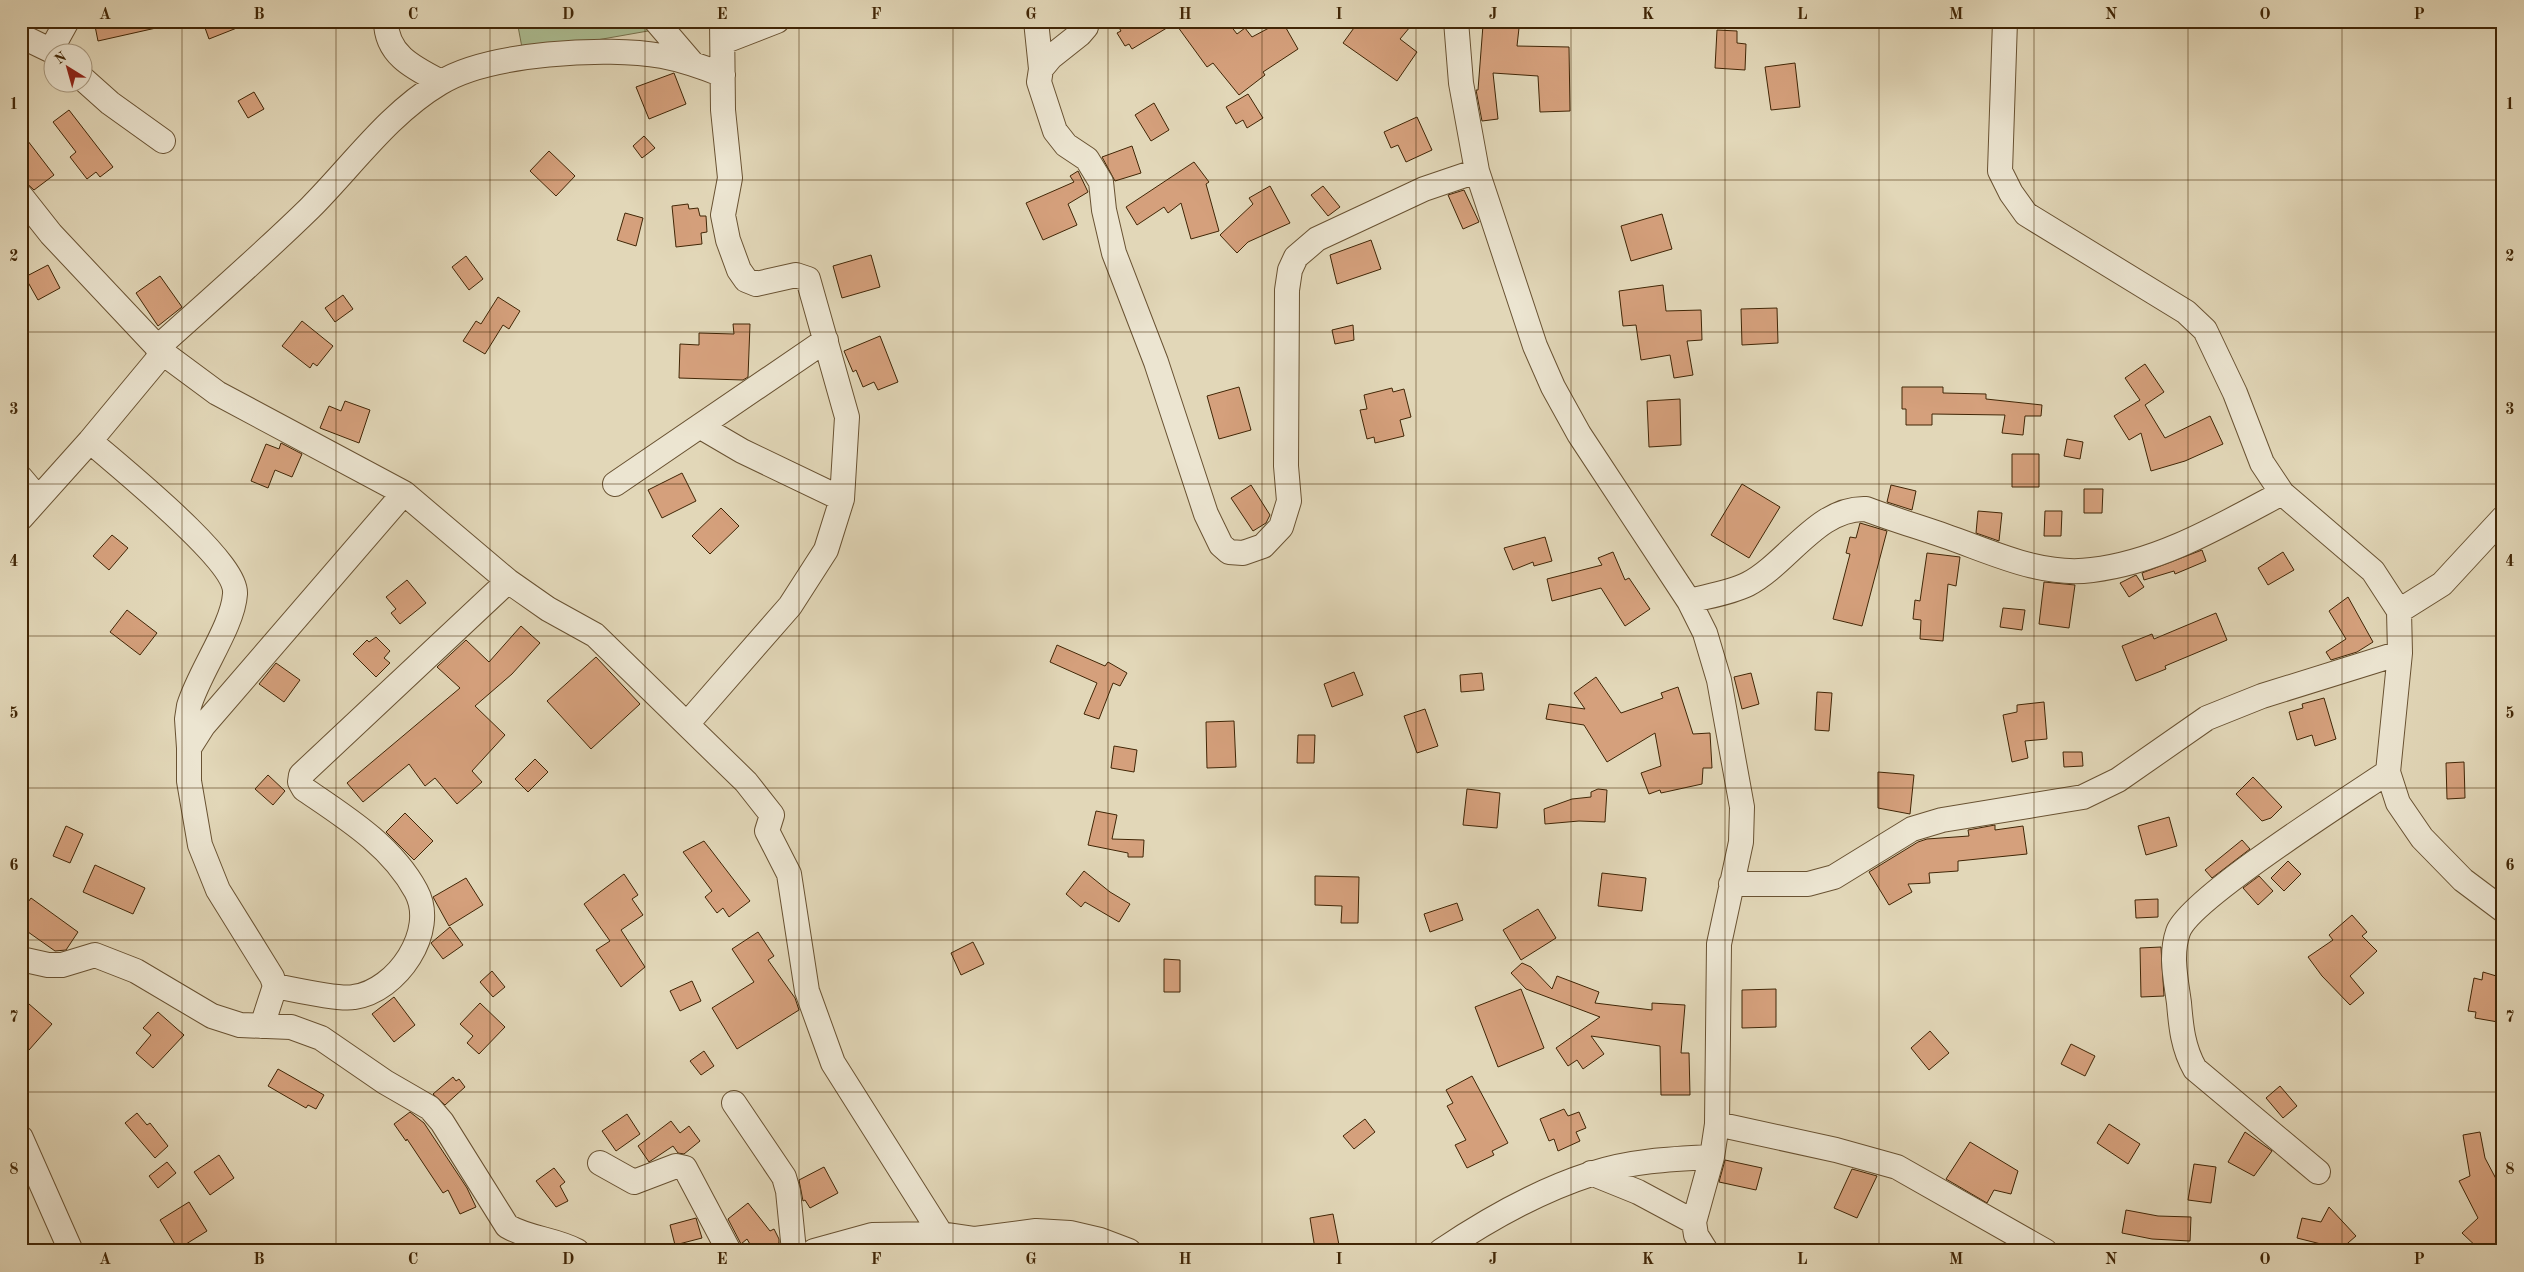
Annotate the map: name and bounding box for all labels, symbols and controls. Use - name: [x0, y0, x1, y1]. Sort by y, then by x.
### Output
- text: A: [99, 7, 111, 23]
- text: B: [253, 7, 265, 23]
- text: C: [408, 7, 418, 23]
- text: D: [562, 7, 574, 23]
- text: E: [716, 7, 728, 23]
- text: F: [871, 7, 882, 23]
- text: G: [1025, 7, 1037, 23]
- text: H: [1178, 7, 1192, 23]
- text: I: [1335, 7, 1343, 23]
- text: J: [1489, 7, 1498, 23]
- text: K: [1642, 7, 1654, 23]
- text: L: [1797, 7, 1808, 23]
- text: M: [1949, 7, 1963, 23]
- text: N: [2105, 7, 2118, 23]
- text: O: [2259, 7, 2271, 23]
- text: P: [2413, 7, 2425, 23]
- north arrow: [42, 42, 92, 92]
- text: N: [52, 49, 70, 67]
- text: 1: [9, 97, 19, 113]
- text: 1: [2505, 97, 2515, 113]
- text: 2: [9, 249, 19, 265]
- text: 2: [2505, 249, 2515, 265]
- text: 3: [9, 402, 19, 418]
- text: 3: [2505, 402, 2515, 418]
- text: 4: [9, 554, 19, 570]
- text: 4: [2505, 554, 2515, 570]
- text: 5: [9, 706, 19, 722]
- text: 5: [2505, 706, 2515, 722]
- text: 6: [9, 858, 19, 874]
- text: 6: [2505, 858, 2515, 874]
- text: 7: [9, 1010, 19, 1026]
- text: 7: [2505, 1010, 2515, 1026]
- text: 8: [9, 1162, 19, 1178]
- text: 8: [2505, 1162, 2515, 1178]
- text: A: [99, 1252, 111, 1268]
- text: B: [253, 1252, 265, 1268]
- text: C: [408, 1252, 418, 1268]
- text: D: [562, 1252, 574, 1268]
- text: E: [716, 1252, 728, 1268]
- text: F: [871, 1252, 882, 1268]
- text: G: [1025, 1252, 1037, 1268]
- text: H: [1178, 1252, 1192, 1268]
- text: I: [1335, 1252, 1343, 1268]
- text: J: [1489, 1252, 1498, 1268]
- text: K: [1642, 1252, 1654, 1268]
- text: L: [1797, 1252, 1808, 1268]
- text: M: [1949, 1252, 1963, 1268]
- text: N: [2105, 1252, 2118, 1268]
- text: O: [2259, 1252, 2271, 1268]
- text: P: [2413, 1252, 2425, 1268]

